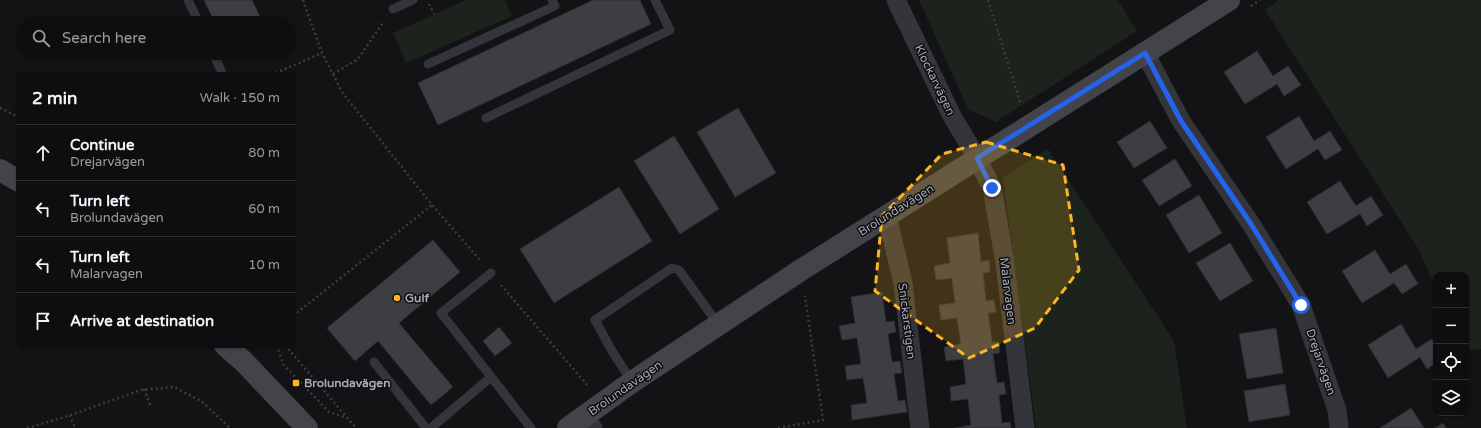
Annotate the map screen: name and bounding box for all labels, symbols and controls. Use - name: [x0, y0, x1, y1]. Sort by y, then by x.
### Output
- search box: [16, 16, 296, 60]
- icon: search: [30, 27, 52, 49]
- text: Search here: [62, 29, 146, 47]
- street label: Klockarvägen: [912, 42, 958, 118]
- text: 2 min: [32, 88, 77, 109]
- text: Walk · 150 m: [200, 90, 280, 106]
- text: Continue: [70, 136, 134, 154]
- icon: ahead: [32, 142, 54, 164]
- text: 80 m: [248, 145, 280, 161]
- text: Drejarvägen: [70, 154, 145, 170]
- route end: [983, 179, 1001, 197]
- street label: Brolundavägen: [856, 181, 936, 239]
- text: Turn left: [70, 192, 130, 210]
- icon: left: [32, 198, 54, 220]
- text: 60 m: [248, 201, 280, 217]
- text: Brolundavägen: [70, 210, 164, 226]
- text: Turn left: [70, 248, 130, 266]
- icon: left: [32, 254, 54, 276]
- text: 10 m: [248, 257, 280, 273]
- street label: Malarvagen: [997, 257, 1019, 325]
- text: Malarvagen: [70, 266, 143, 282]
- map controls: [1433, 272, 1469, 416]
- button: +: [1433, 272, 1469, 308]
- street label: Snickarstigen: [895, 282, 919, 360]
- place label: Gulf: [405, 291, 429, 305]
- marker: Gulf: [392, 293, 402, 303]
- route start: [1292, 296, 1310, 314]
- button: −: [1433, 308, 1469, 344]
- icon: arrive: [32, 310, 54, 332]
- text: Arrive at destination: [70, 312, 214, 330]
- street label: Drejarvägen: [1303, 327, 1339, 397]
- button: locate: [1433, 344, 1469, 380]
- street label: Brolundavägen: [586, 357, 664, 419]
- place label: Brolundavägen: [304, 376, 390, 391]
- marker: Brolundavägen: [291, 378, 301, 388]
- button: layers: [1433, 380, 1469, 416]

